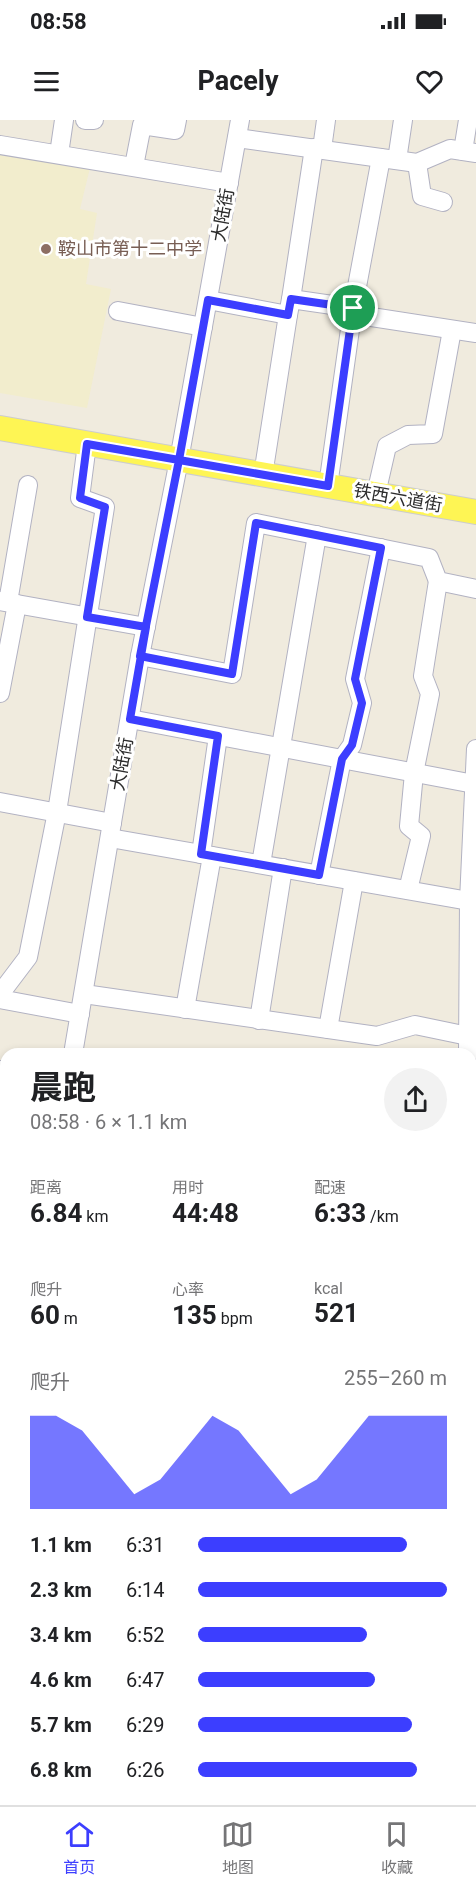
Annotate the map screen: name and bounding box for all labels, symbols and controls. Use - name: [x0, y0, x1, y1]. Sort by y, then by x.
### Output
- text: 08:58: [30, 9, 87, 34]
- icon: menu: [30, 65, 63, 98]
- text: Pacely: [197, 65, 279, 97]
- icon: heart: [413, 65, 446, 98]
- street label: 大陆街: [207, 187, 238, 243]
- place label: 鞍山市第十二中学: [58, 238, 202, 259]
- marker: 鞍山市第十二中学: [39, 242, 53, 256]
- pin: [327, 282, 378, 333]
- icon: arrive: [336, 291, 369, 324]
- street label: 铁西六道街: [352, 479, 444, 516]
- street label: 大陆街: [106, 736, 137, 792]
- text: 晨跑: [30, 1068, 96, 1107]
- button: share: [384, 1068, 447, 1131]
- text: 08:58 · 6 × 1.1 km: [30, 1110, 187, 1134]
- text: 距离: [30, 1178, 62, 1197]
- text: 用时: [172, 1178, 204, 1197]
- text: 配速: [314, 1178, 346, 1197]
- text: 6.84: [30, 1198, 82, 1228]
- text: 44:48: [172, 1198, 239, 1228]
- text: 6:33: [314, 1198, 366, 1228]
- text: km: [82, 1207, 108, 1226]
- text: /km: [366, 1207, 399, 1226]
- text: kcal: [314, 1279, 343, 1298]
- text: 爬升: [30, 1280, 62, 1299]
- text: 心率: [172, 1280, 204, 1299]
- text: 521: [314, 1298, 359, 1328]
- text: 60: [30, 1300, 60, 1330]
- text: 135: [172, 1300, 217, 1330]
- text: m: [60, 1309, 78, 1328]
- text: bpm: [217, 1309, 253, 1328]
- text: 255–260 m: [344, 1366, 447, 1390]
- text: 爬升: [30, 1370, 70, 1394]
- text: 1.1 km: [30, 1533, 92, 1557]
- text: 6:31: [126, 1533, 165, 1557]
- text: 2.3 km: [30, 1578, 92, 1602]
- text: 6:14: [126, 1578, 165, 1602]
- text: 3.4 km: [30, 1623, 92, 1647]
- text: 6:52: [126, 1623, 165, 1647]
- text: 4.6 km: [30, 1668, 92, 1692]
- text: 6:47: [126, 1668, 165, 1692]
- text: 5.7 km: [30, 1713, 92, 1737]
- text: 6:29: [126, 1713, 165, 1737]
- text: 6.8 km: [30, 1758, 92, 1782]
- text: 6:26: [126, 1758, 165, 1782]
- tab: 首页: [63, 1818, 96, 1878]
- tab: 地图: [221, 1818, 254, 1878]
- tab: 收藏: [380, 1818, 413, 1878]

